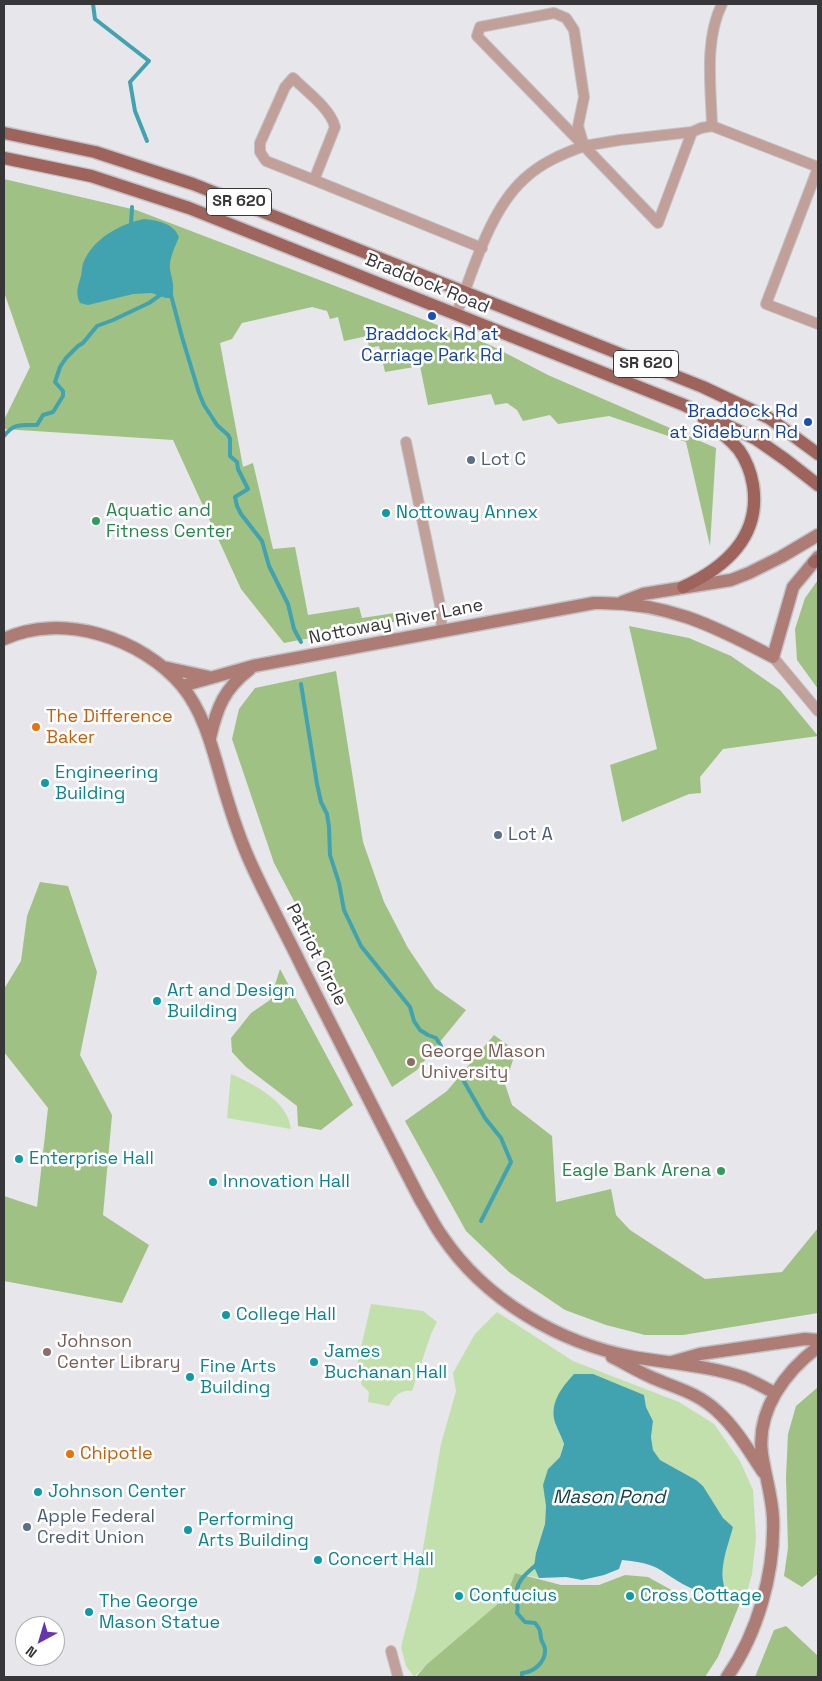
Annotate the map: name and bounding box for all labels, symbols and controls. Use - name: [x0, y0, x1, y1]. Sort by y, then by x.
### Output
- road number: SR 620: [206, 188, 272, 216]
- street label: Braddock Road: [362, 249, 492, 319]
- marker: Braddock Rd at Carriage Park Rd: [426, 310, 438, 322]
- place label: Braddock Rd at Carriage Park Rd: [361, 324, 503, 366]
- road number: SR 620: [614, 350, 678, 378]
- place label: Braddock Rd at Sideburn Rd: [670, 401, 798, 444]
- marker: Braddock Rd at Sideburn Rd: [802, 416, 814, 428]
- place label: Lot C: [481, 449, 526, 471]
- marker: Lot C: [465, 454, 477, 466]
- place label: Aquatic and Fitness Center: [106, 500, 232, 542]
- place label: Nottoway Annex: [396, 502, 538, 524]
- marker: Nottoway Annex: [380, 507, 392, 519]
- marker: Aquatic and Fitness Center: [90, 515, 102, 527]
- street label: Nottoway River Lane: [307, 594, 485, 650]
- place label: The Difference Baker: [46, 706, 173, 749]
- marker: The Difference Baker: [30, 721, 42, 733]
- place label: Engineering Building: [55, 762, 158, 804]
- marker: Engineering Building: [39, 777, 51, 789]
- place label: Lot A: [508, 824, 553, 846]
- marker: Lot A: [492, 829, 504, 841]
- street label: Patriot Circle: [281, 900, 351, 1010]
- place label: Art and Design Building: [167, 980, 295, 1022]
- marker: Art and Design Building: [151, 995, 163, 1007]
- place label: George Mason University: [421, 1041, 545, 1084]
- marker: George Mason University: [405, 1056, 417, 1068]
- place label: Enterprise Hall: [29, 1148, 154, 1170]
- marker: Enterprise Hall: [13, 1153, 25, 1165]
- place label: Eagle Bank Arena: [562, 1160, 711, 1182]
- marker: Eagle Bank Arena: [715, 1165, 727, 1177]
- place label: Innovation Hall: [223, 1171, 350, 1193]
- marker: Innovation Hall: [207, 1176, 219, 1188]
- place label: College Hall: [236, 1304, 336, 1326]
- marker: College Hall: [220, 1309, 232, 1321]
- place label: Johnson Center Library: [57, 1331, 180, 1374]
- place label: James Buchanan Hall: [324, 1341, 447, 1384]
- marker: Johnson Center Library: [41, 1346, 53, 1358]
- place label: Fine Arts Building: [200, 1356, 276, 1398]
- marker: James Buchanan Hall: [308, 1356, 320, 1368]
- marker: Fine Arts Building: [184, 1371, 196, 1383]
- place label: Chipotle: [80, 1443, 153, 1465]
- marker: Chipotle: [64, 1448, 76, 1460]
- place label: Johnson Center: [48, 1481, 186, 1503]
- marker: Johnson Center: [32, 1486, 44, 1498]
- water label: Mason Pond: [553, 1487, 665, 1509]
- place label: Apple Federal Credit Union: [37, 1506, 155, 1548]
- place label: Performing Arts Building: [198, 1509, 309, 1552]
- marker: Apple Federal Credit Union: [21, 1521, 33, 1533]
- marker: Performing Arts Building: [182, 1524, 194, 1536]
- place label: Concert Hall: [328, 1549, 434, 1571]
- marker: Concert Hall: [312, 1554, 324, 1566]
- place label: Confucius: [469, 1585, 557, 1607]
- place label: Cross Cottage: [640, 1585, 762, 1607]
- marker: Confucius: [453, 1590, 465, 1602]
- marker: Cross Cottage: [624, 1590, 636, 1602]
- place label: The George Mason Statue: [99, 1591, 220, 1634]
- marker: The George Mason Statue: [83, 1606, 95, 1618]
- north arrow: [15, 1616, 65, 1666]
- text: N: [22, 1642, 41, 1662]

